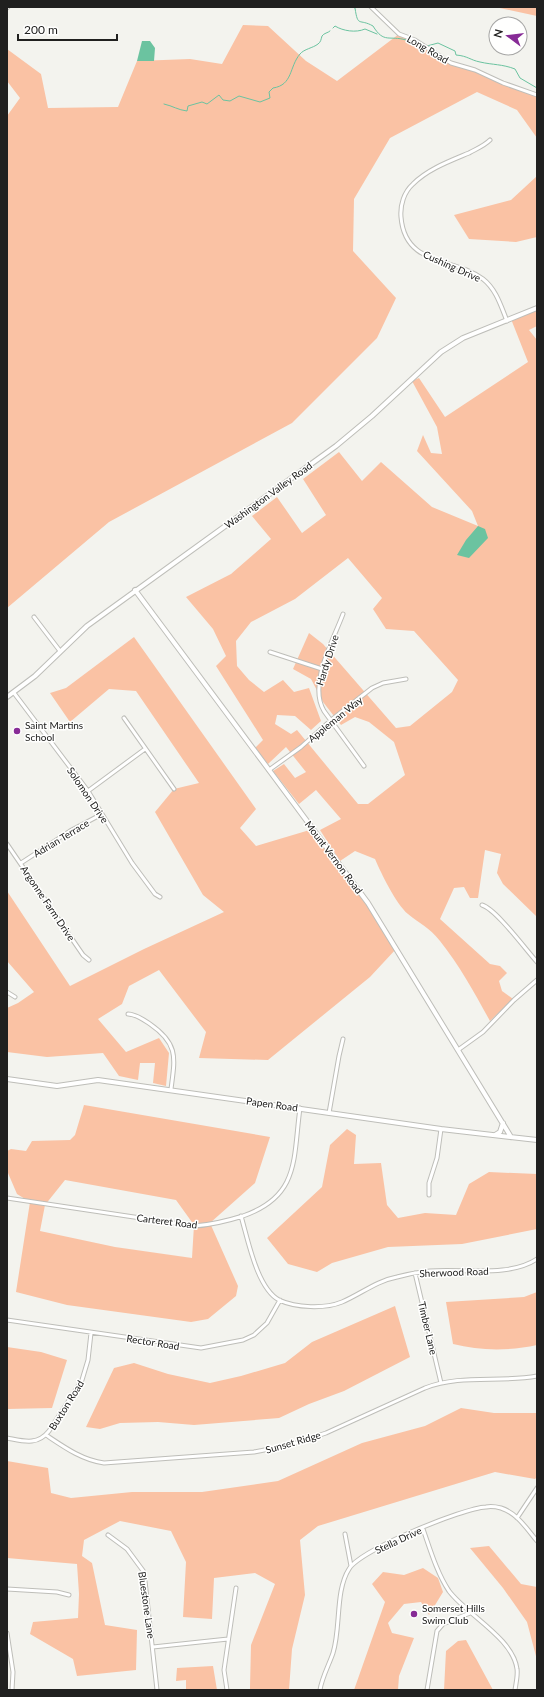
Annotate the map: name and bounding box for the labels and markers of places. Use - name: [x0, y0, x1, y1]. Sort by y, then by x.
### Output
- place label: Saint Martins School: [25, 719, 83, 743]
- marker: Saint Martins School: [12, 726, 22, 736]
- place label: Somerset Hills Swim Club: [422, 1602, 485, 1626]
- marker: Somerset Hills Swim Club: [409, 1609, 419, 1619]

